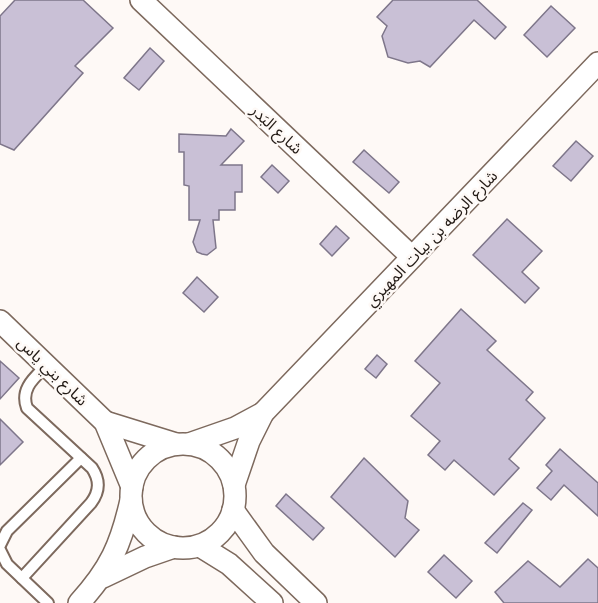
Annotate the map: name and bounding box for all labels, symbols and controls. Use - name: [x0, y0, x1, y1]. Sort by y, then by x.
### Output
- street label: شارع البَدر: [244, 99, 307, 160]
- street label: شارع الرضه بن بيات المهيري: [361, 166, 504, 312]
- street label: شارع بني ياس: [11, 332, 93, 412]

